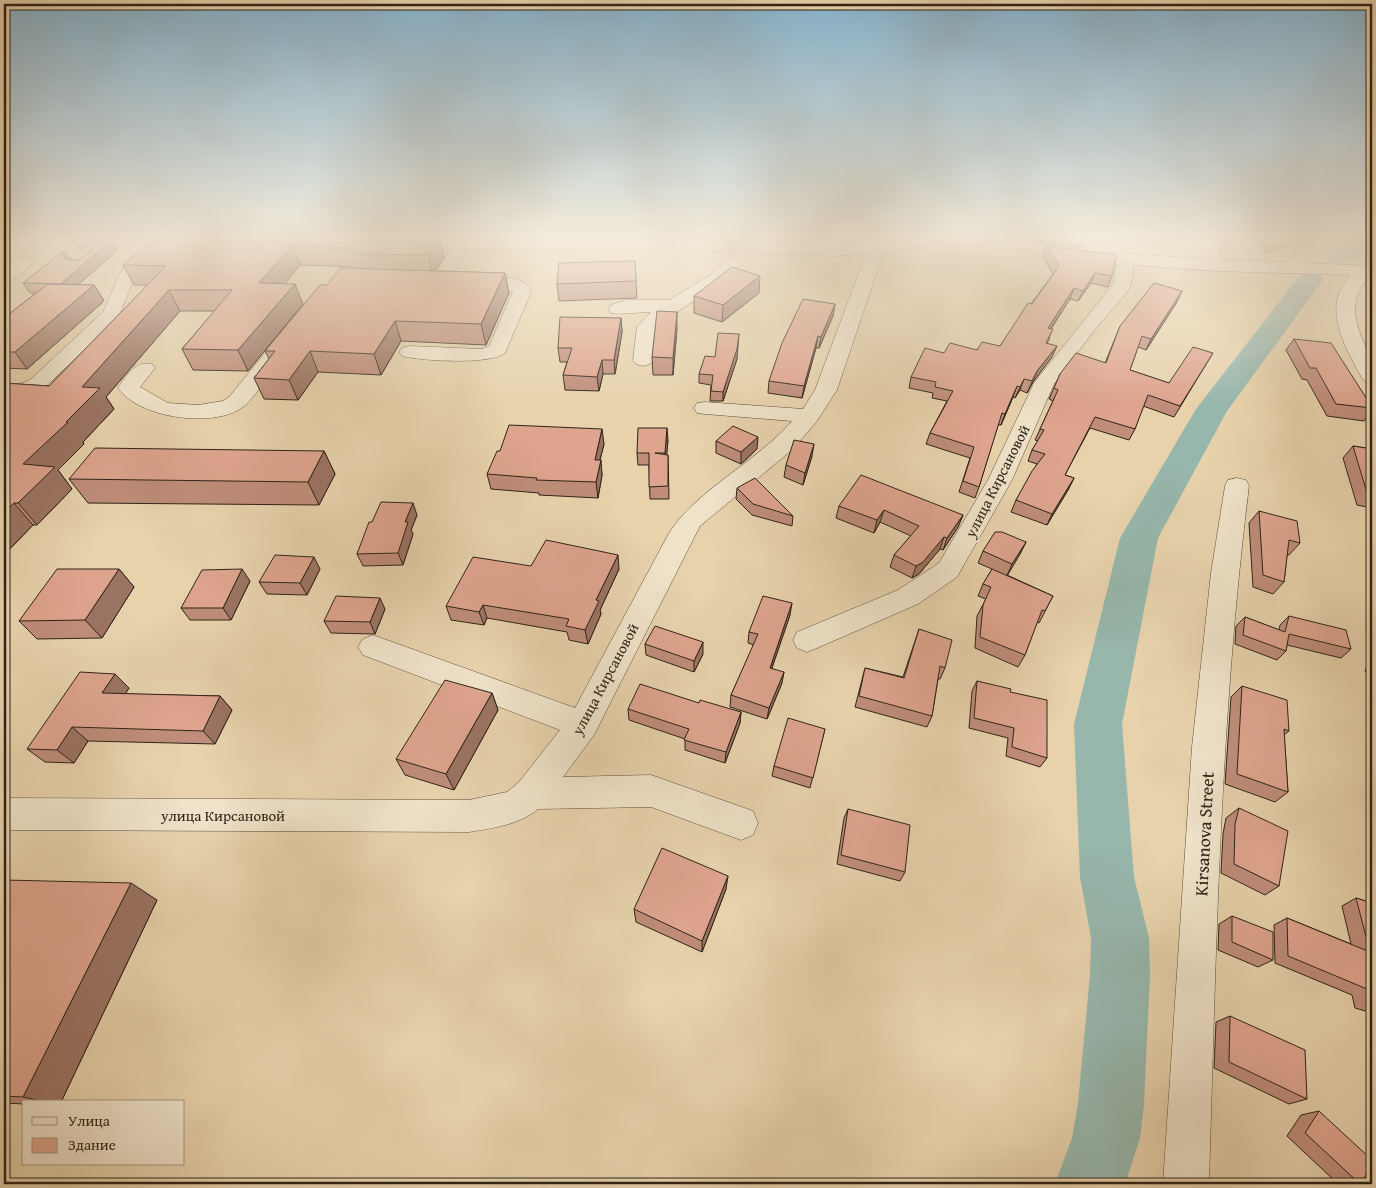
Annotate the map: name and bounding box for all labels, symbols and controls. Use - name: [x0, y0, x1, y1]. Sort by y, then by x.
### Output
- street label: улица Кирсановой: [959, 421, 1035, 542]
- street label: улица Кирсановой: [566, 619, 643, 740]
- street label: Kirsanova Street: [1187, 771, 1221, 897]
- street label: улица Кирсановой: [160, 805, 285, 826]
- legend: [22, 1100, 185, 1166]
- text: Улица: [68, 1110, 111, 1131]
- text: Здание: [68, 1134, 116, 1155]

